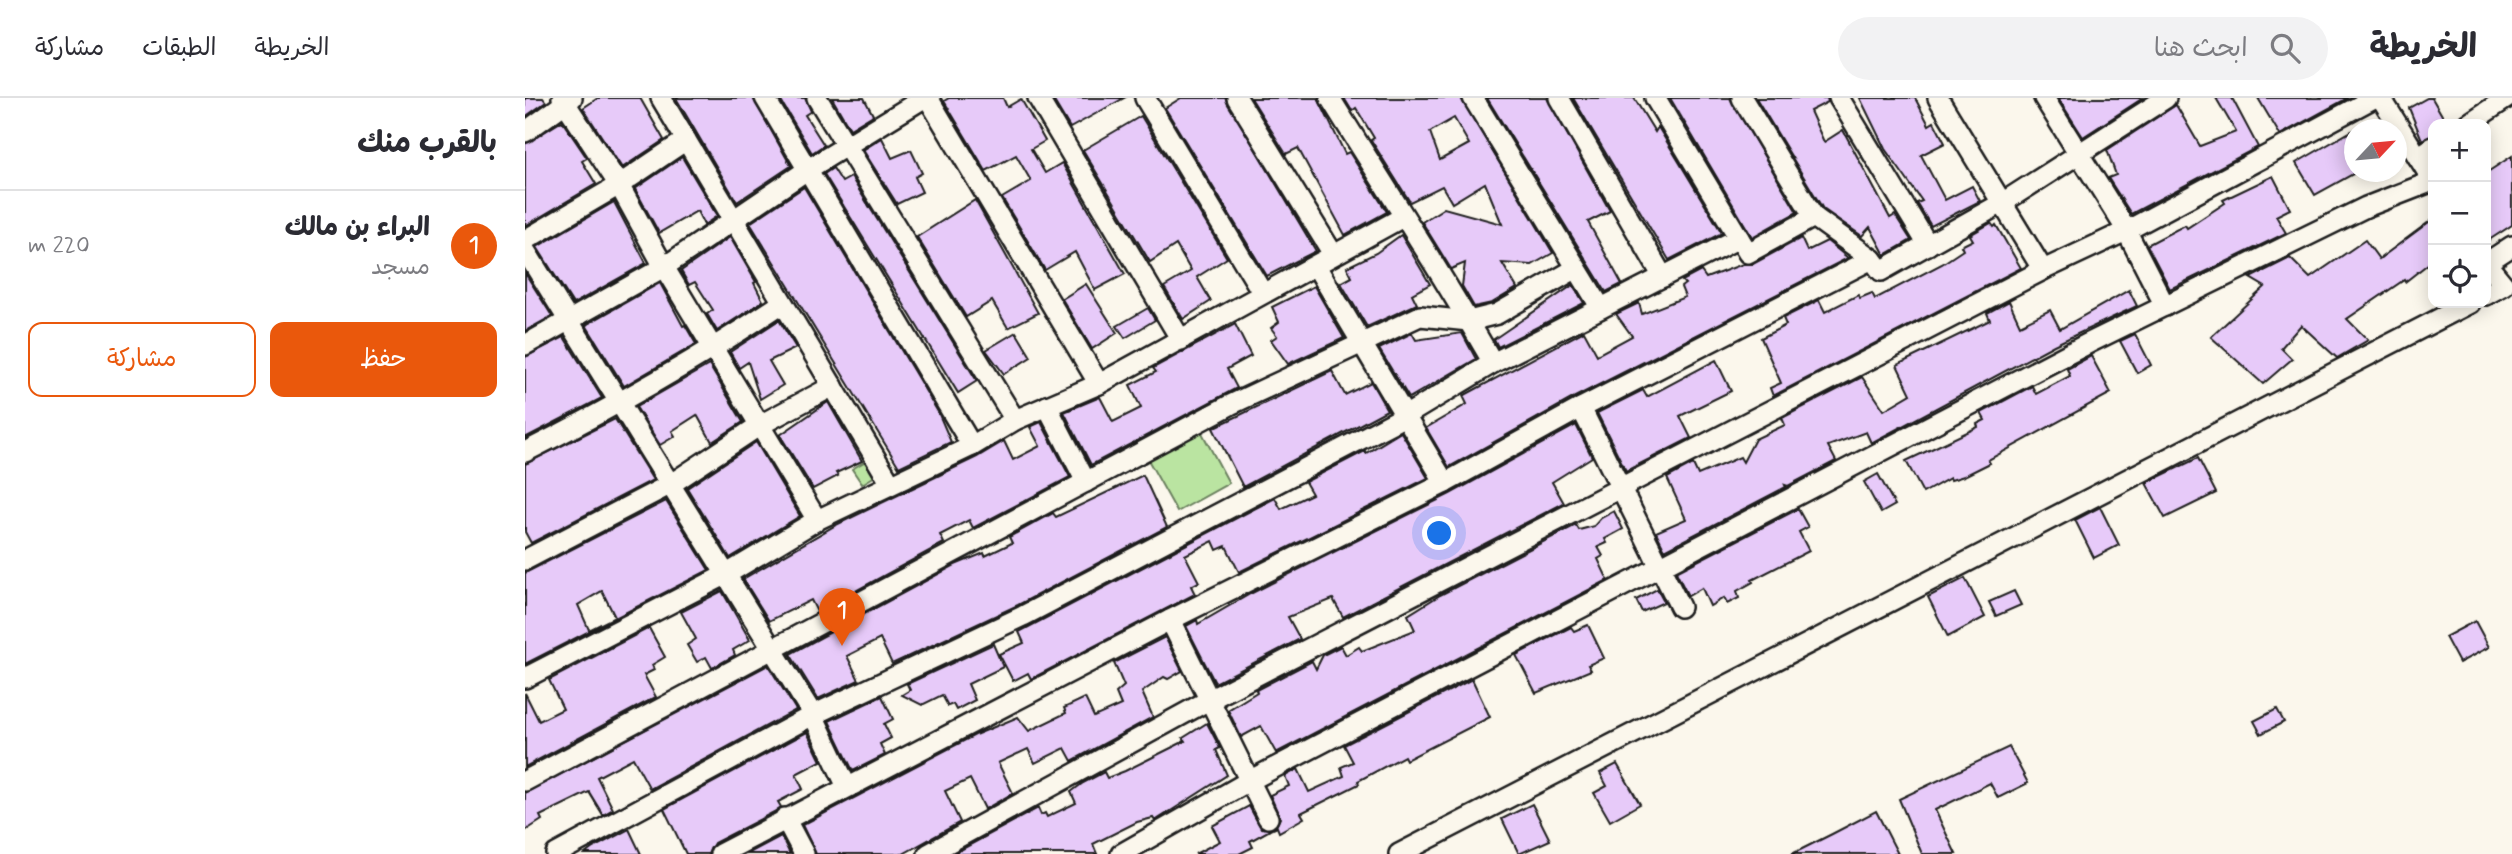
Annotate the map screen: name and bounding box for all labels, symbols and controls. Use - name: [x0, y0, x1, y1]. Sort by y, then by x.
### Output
- search box: [1838, 17, 2328, 80]
- text: الخريطة: [2370, 26, 2477, 70]
- icon: search: [2266, 29, 2304, 67]
- text: ابحث هنا: [2154, 32, 2248, 66]
- text: مشاركة: [35, 33, 104, 64]
- text: الطبقات: [142, 33, 217, 64]
- text: الخريطة: [255, 33, 329, 64]
- north arrow: [2344, 119, 2407, 182]
- map controls: [2428, 119, 2491, 308]
- button: +: [2428, 119, 2491, 182]
- text: بالقرب منك: [357, 124, 497, 163]
- button: −: [2428, 182, 2491, 245]
- text: البراء بن مالك: [285, 211, 430, 245]
- text: 220 m: [28, 231, 90, 261]
- text: 1: [469, 231, 479, 261]
- button: locate: [2428, 245, 2491, 308]
- text: مسجد: [371, 253, 430, 283]
- button: مشاركة: [28, 322, 256, 397]
- button: حفظ: [270, 322, 497, 397]
- your location: [1422, 516, 1456, 550]
- pin: 1: [819, 588, 865, 646]

